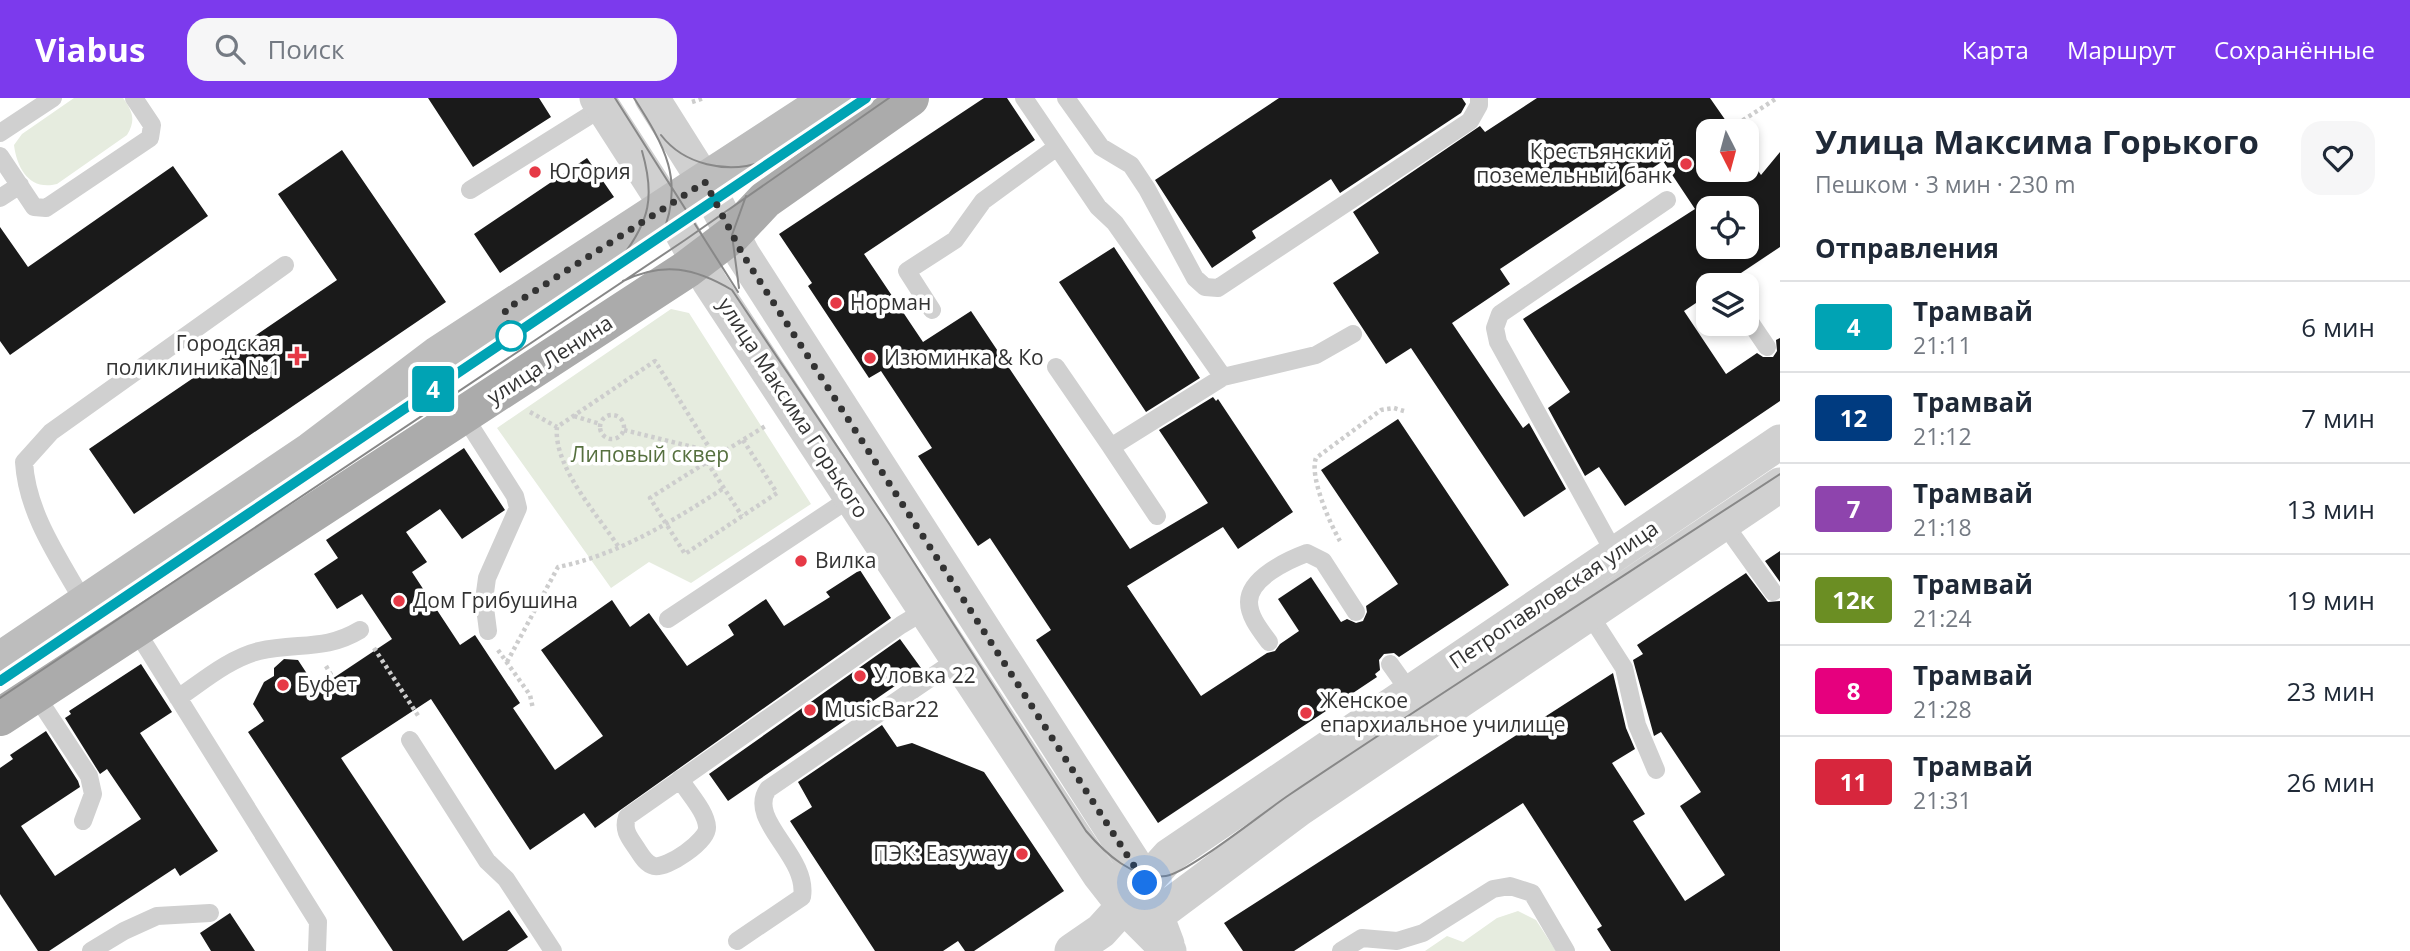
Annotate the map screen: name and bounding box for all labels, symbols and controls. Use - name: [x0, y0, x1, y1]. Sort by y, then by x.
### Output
- search box: [187, 18, 677, 81]
- text: Viabus: [35, 27, 145, 72]
- icon: search: [211, 30, 249, 68]
- text: Поиск: [267, 31, 344, 67]
- text: Карта: [1962, 33, 2029, 66]
- text: Маршрут: [2067, 33, 2176, 66]
- text: Сохранённые: [2214, 33, 2375, 66]
- north arrow: [1696, 119, 1759, 182]
- map controls: [1696, 119, 1759, 336]
- text: Улица Максима Горького: [1815, 119, 2259, 164]
- button: heart: [2301, 121, 2375, 195]
- place label: Крестьянский поземельный банк: [1476, 137, 1672, 189]
- marker: Крестьянский поземельный банк: [1678, 156, 1694, 172]
- place label: Югория: [549, 157, 631, 185]
- marker: Югория: [527, 164, 543, 180]
- text: Пешком · 3 мин · 230 m: [1815, 168, 2076, 200]
- button: locate: [1696, 196, 1759, 259]
- text: Отправления: [1815, 230, 1999, 266]
- button: layers: [1696, 273, 1759, 336]
- place label: Норман: [850, 288, 931, 316]
- street label: улица Максима Горького: [712, 292, 876, 523]
- text: Трамвай: [1913, 293, 2033, 329]
- marker: Норман: [828, 295, 844, 311]
- street label: улица Ленина: [481, 308, 618, 410]
- text: 6 мин: [2301, 309, 2375, 345]
- text: 4: [1847, 310, 1860, 343]
- unlabelled marker: [496, 321, 526, 351]
- place label: Городская поликлиника №1: [106, 329, 281, 381]
- text: 21:11: [1913, 329, 1972, 361]
- place label: Изюминка & Ко: [884, 343, 1044, 371]
- marker: Городская поликлиника №1: [287, 346, 307, 366]
- marker: Изюминка & Ко: [862, 350, 878, 366]
- line badge: 4: [410, 366, 456, 412]
- text: 4: [426, 372, 440, 405]
- text: Трамвай: [1913, 384, 2033, 420]
- text: 7 мин: [2301, 400, 2375, 436]
- text: 12: [1840, 401, 1867, 434]
- text: 21:12: [1913, 420, 1972, 452]
- park label: Липовый сквер: [571, 440, 729, 468]
- text: Трамвай: [1913, 475, 2033, 511]
- text: 13 мин: [2286, 491, 2375, 527]
- text: 7: [1847, 492, 1860, 525]
- text: 21:18: [1913, 511, 1972, 543]
- street label: Петропавловская улица: [1444, 514, 1663, 675]
- place label: Вилка: [815, 546, 876, 574]
- marker: Вилка: [793, 553, 809, 569]
- text: Трамвай: [1913, 566, 2033, 602]
- text: 19 мин: [2286, 582, 2375, 618]
- text: 12к: [1832, 583, 1875, 616]
- place label: Дом Грибушина: [413, 586, 578, 614]
- marker: Дом Грибушина: [391, 593, 407, 609]
- text: 21:24: [1913, 602, 1972, 634]
- text: Трамвай: [1913, 657, 2033, 693]
- place label: Уловка 22: [874, 661, 976, 689]
- marker: Уловка 22: [852, 668, 868, 684]
- place label: Буфет: [297, 670, 357, 698]
- text: 23 мин: [2286, 673, 2375, 709]
- text: 8: [1847, 674, 1860, 707]
- marker: Буфет: [275, 677, 291, 693]
- place label: Женское епархиальное училище: [1320, 686, 1566, 738]
- text: 21:28: [1913, 693, 1972, 725]
- place label: MusicBar22: [824, 695, 939, 723]
- marker: MusicBar22: [802, 702, 818, 718]
- marker: Женское епархиальное училище: [1298, 705, 1314, 721]
- text: Трамвай: [1913, 748, 2033, 784]
- text: 26 мин: [2286, 764, 2375, 800]
- text: 11: [1840, 765, 1867, 798]
- text: 21:31: [1913, 784, 1972, 816]
- place label: ПЭК: Easyway: [873, 839, 1008, 867]
- marker: ПЭК: Easyway: [1014, 846, 1030, 862]
- your location: [1127, 865, 1162, 900]

